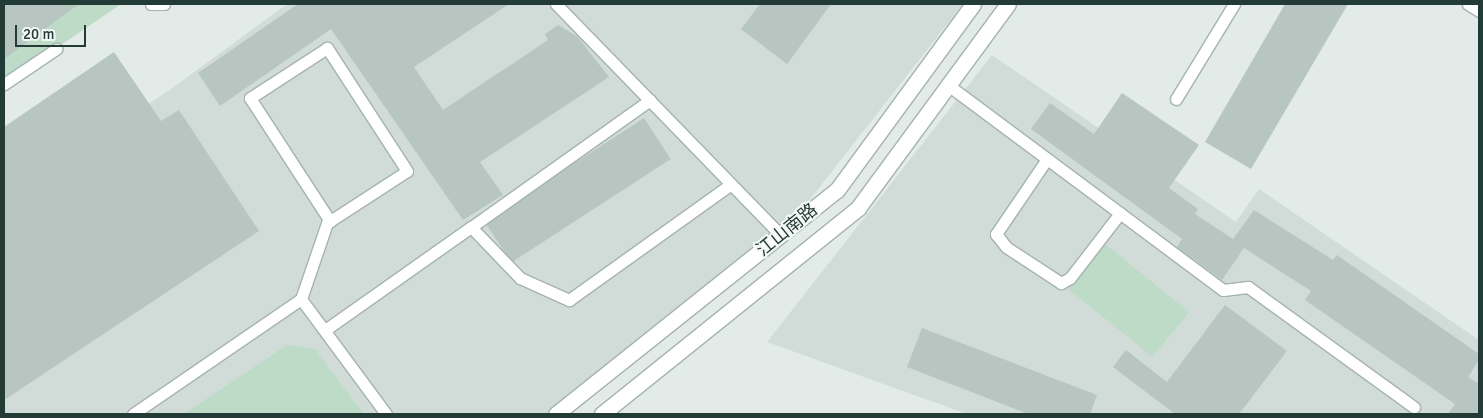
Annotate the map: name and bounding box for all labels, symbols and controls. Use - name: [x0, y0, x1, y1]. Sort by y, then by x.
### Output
- scale bar: [18, 15, 89, 47]
- text: 20 m: [23, 25, 54, 43]
- street label: 江山南路: [752, 199, 822, 261]

